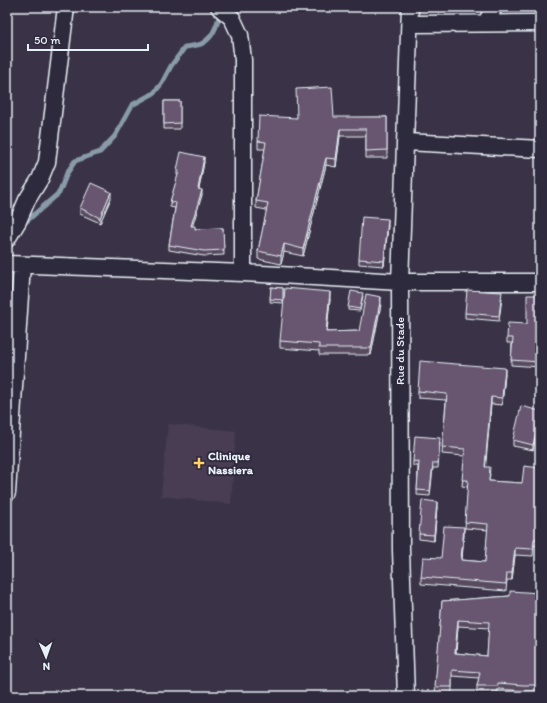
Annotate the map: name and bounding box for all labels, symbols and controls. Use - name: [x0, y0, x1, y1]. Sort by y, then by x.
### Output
- scale bar: [28, 26, 148, 52]
- text: 50 m: [34, 33, 60, 47]
- street label: Rue du Stade: [393, 317, 407, 385]
- place label: Clinique Nassiera: [208, 449, 254, 477]
- marker: Clinique Nassiera: [193, 457, 205, 469]
- north arrow: [26, 637, 66, 677]
- text: N: [42, 660, 50, 673]

